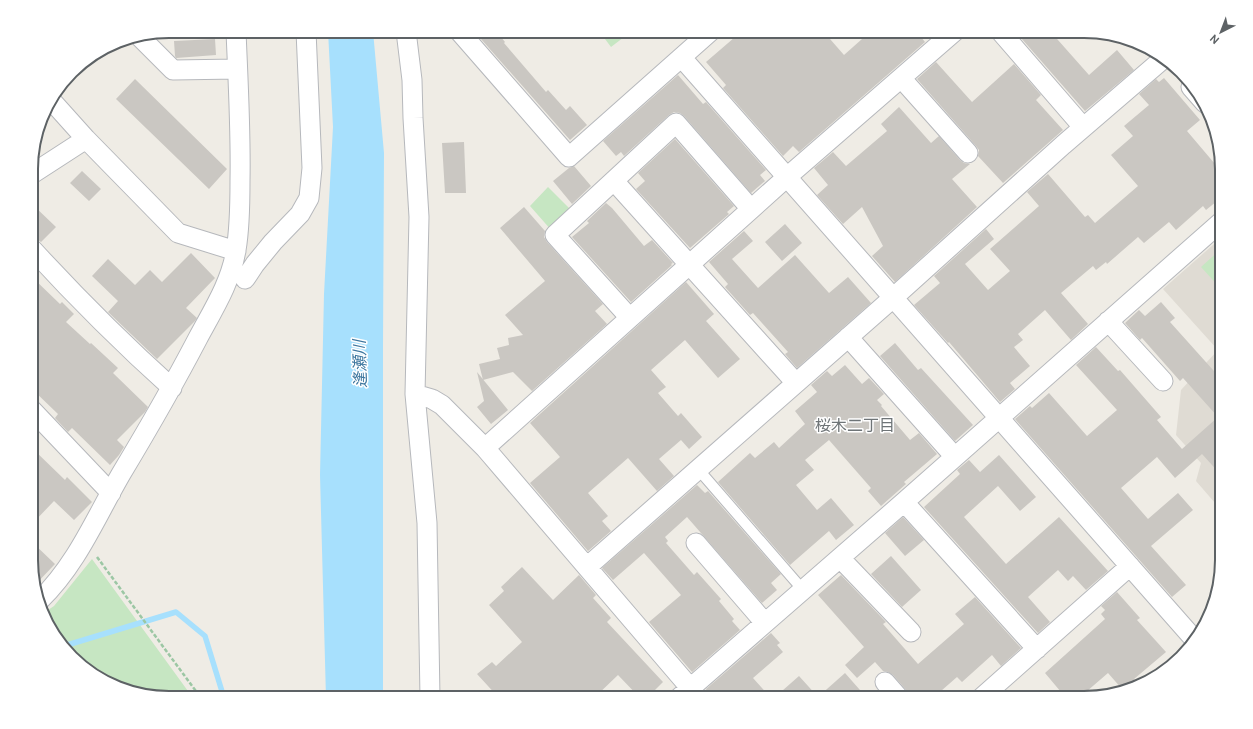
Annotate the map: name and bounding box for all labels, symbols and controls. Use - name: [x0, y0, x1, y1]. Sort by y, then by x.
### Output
- north arrow: [1201, 12, 1241, 52]
- text: N: [1207, 32, 1222, 47]
- water label: 逢瀬川: [350, 338, 370, 388]
- district label: 桜木二丁目: [815, 416, 895, 435]

